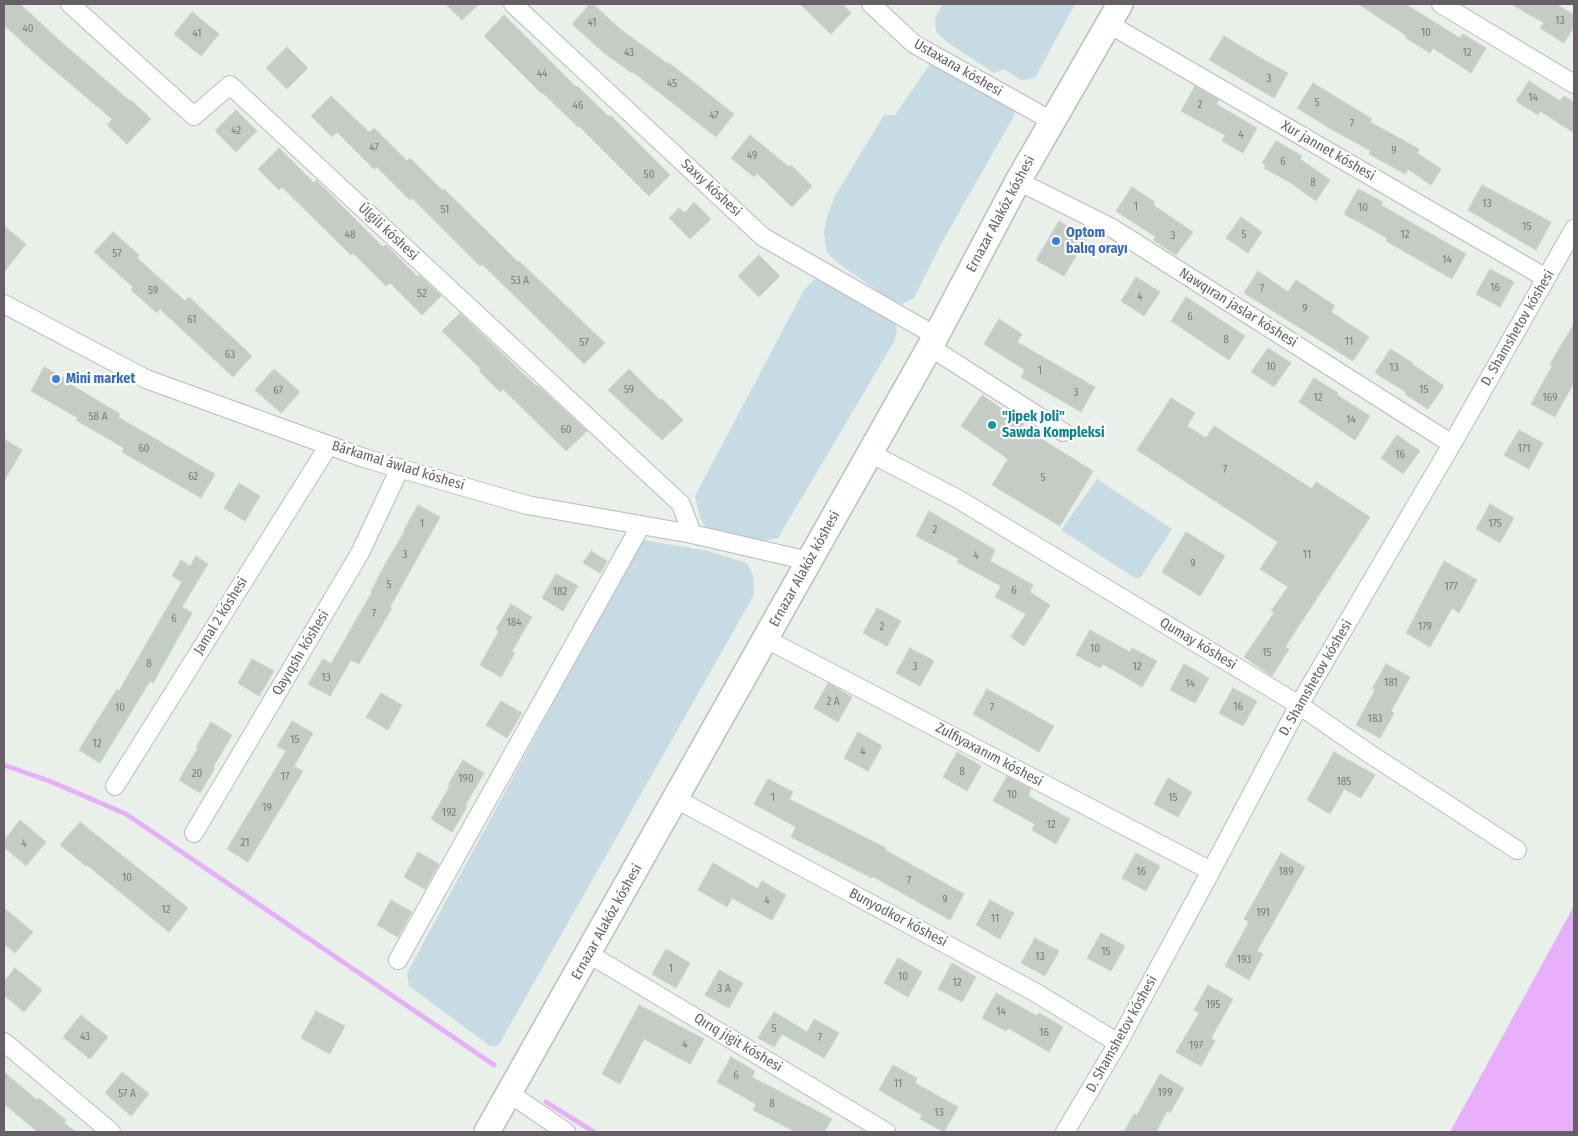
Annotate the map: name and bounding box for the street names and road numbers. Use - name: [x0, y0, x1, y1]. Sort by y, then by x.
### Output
- street label: Ustaxana kóshesi: [911, 36, 1005, 100]
- street label: Xur jannet kóshesi: [1278, 117, 1378, 185]
- street label: Ernazar Alakóz kóshesi: [963, 153, 1039, 275]
- street label: Saxıy kóshesi: [677, 156, 745, 220]
- street label: Úlgili kóshesi: [354, 200, 422, 264]
- street label: Nawqıran jaslar kóshesi: [1176, 265, 1300, 351]
- street label: D. Shamshetov kóshesi: [1478, 267, 1558, 389]
- street label: Bárkamal áwlad kóshesi: [330, 438, 466, 494]
- street label: Ernazar Alakóz kóshesi: [766, 508, 844, 630]
- street label: Jamal 2 kóshesi: [191, 574, 251, 658]
- street label: Qayıqshı kóshesi: [269, 607, 333, 699]
- street label: Qumay kóshesi: [1157, 614, 1239, 674]
- street label: D. Shamshetov kóshesi: [1276, 617, 1356, 739]
- street label: Zulfiyaxanım kóshesi: [933, 720, 1045, 790]
- street label: Ernazar Alakóz kóshesi: [568, 861, 646, 983]
- street label: Bunyodkor kóshesi: [846, 885, 950, 951]
- street label: D. Shamshetov kóshesi: [1083, 973, 1161, 1095]
- street label: Qırıq jigit kóshesi: [691, 1010, 785, 1076]

